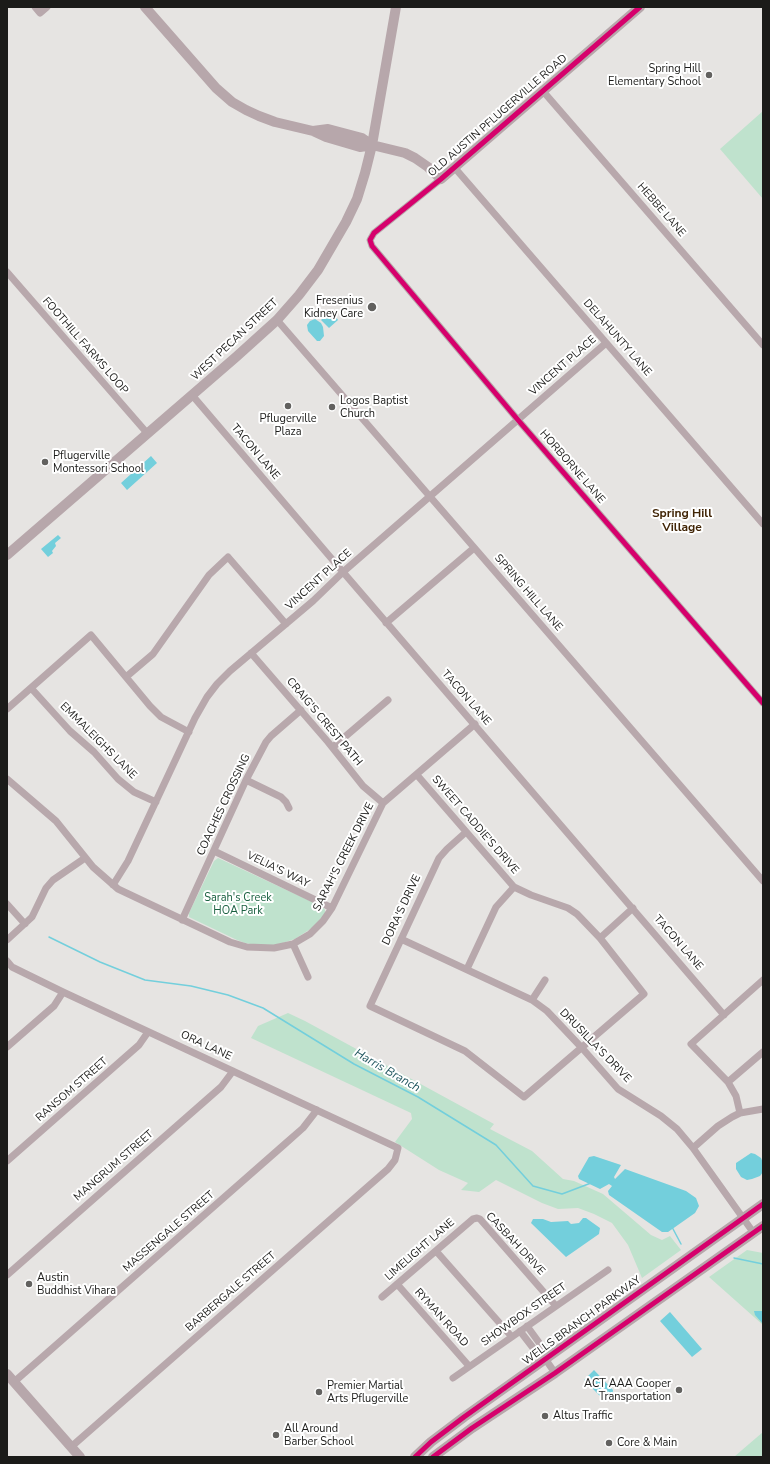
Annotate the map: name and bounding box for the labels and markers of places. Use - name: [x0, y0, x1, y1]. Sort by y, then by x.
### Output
- place label: Spring Hill Elementary School: [608, 62, 701, 88]
- marker: Spring Hill Elementary School: [704, 70, 714, 80]
- place label: Fresenius Kidney Care: [304, 294, 363, 320]
- marker: Fresenius Kidney Care: [366, 301, 378, 313]
- place label: Logos Baptist Church: [340, 394, 408, 420]
- marker: Pflugerville Plaza: [283, 401, 293, 411]
- marker: Logos Baptist Church: [327, 402, 337, 412]
- place label: Pflugerville Plaza: [259, 412, 317, 438]
- place label: Pflugerville Montessori School: [53, 449, 144, 475]
- marker: Pflugerville Montessori School: [40, 457, 50, 467]
- place label: Austin Buddhist Vihara: [37, 1271, 116, 1297]
- marker: Austin Buddhist Vihara: [24, 1279, 34, 1289]
- place label: ACT AAA Cooper Transportation: [584, 1377, 671, 1403]
- place label: Premier Martial Arts Pflugerville: [327, 1379, 408, 1405]
- marker: ACT AAA Cooper Transportation: [674, 1385, 684, 1395]
- marker: Premier Martial Arts Pflugerville: [314, 1387, 324, 1397]
- place label: Altus Traffic: [553, 1409, 613, 1423]
- marker: Altus Traffic: [540, 1411, 550, 1421]
- place label: All Around Barber School: [284, 1422, 354, 1448]
- marker: All Around Barber School: [271, 1430, 281, 1440]
- place label: Core & Main: [617, 1436, 677, 1450]
- marker: Core & Main: [604, 1438, 614, 1448]

